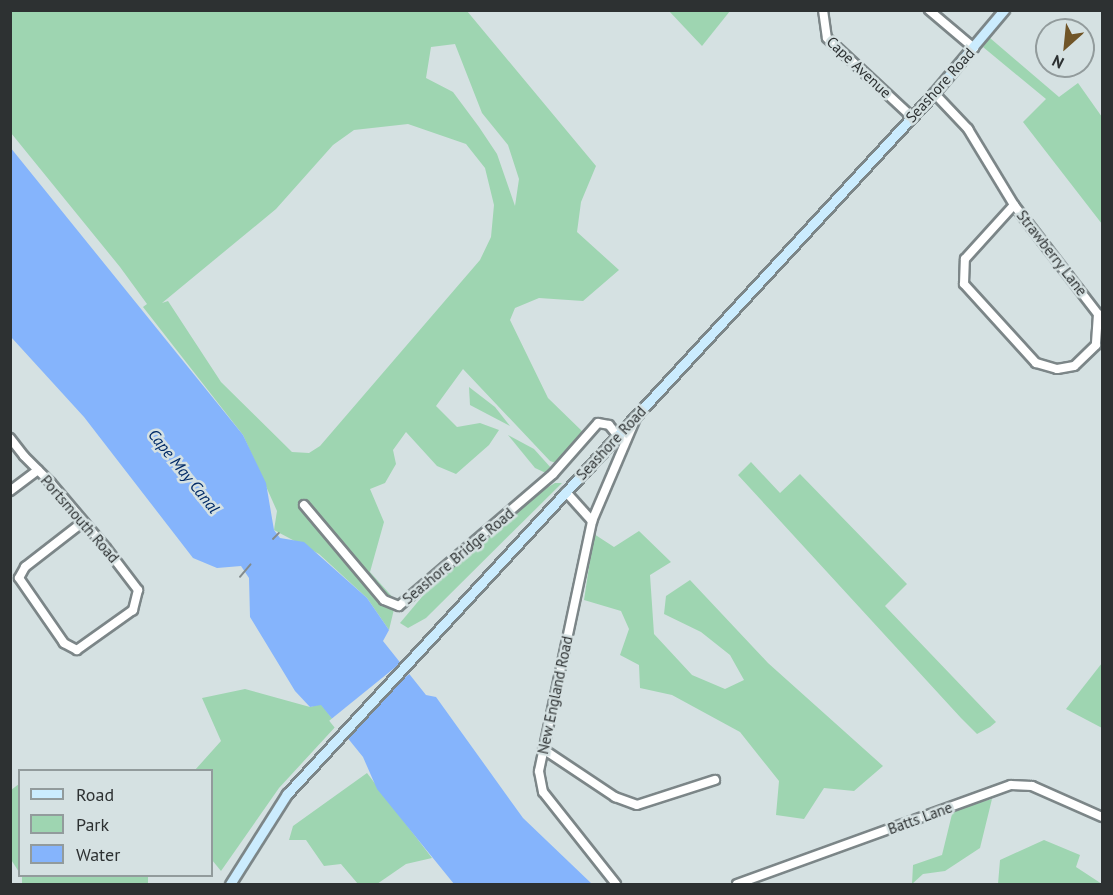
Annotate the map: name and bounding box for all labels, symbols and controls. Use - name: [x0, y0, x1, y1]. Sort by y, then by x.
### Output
- north arrow: [1035, 18, 1095, 78]
- street label: Cape Avenue: [823, 32, 895, 102]
- street label: Seashore Road: [902, 44, 978, 126]
- text: N: [1049, 51, 1067, 74]
- street label: Strawberry Lane: [1013, 206, 1091, 300]
- street label: Seashore Road: [572, 402, 650, 484]
- water label: Cape May Canal: [144, 425, 224, 517]
- street label: Portsmouth Road: [37, 472, 123, 566]
- street label: Seashore Bridge Road: [399, 504, 517, 608]
- street label: New England Road: [534, 634, 576, 756]
- legend: [18, 769, 213, 877]
- text: Road: [76, 783, 114, 806]
- street label: Batts Lane: [885, 798, 955, 838]
- text: Park: [76, 813, 109, 836]
- text: Water: [76, 843, 120, 866]

